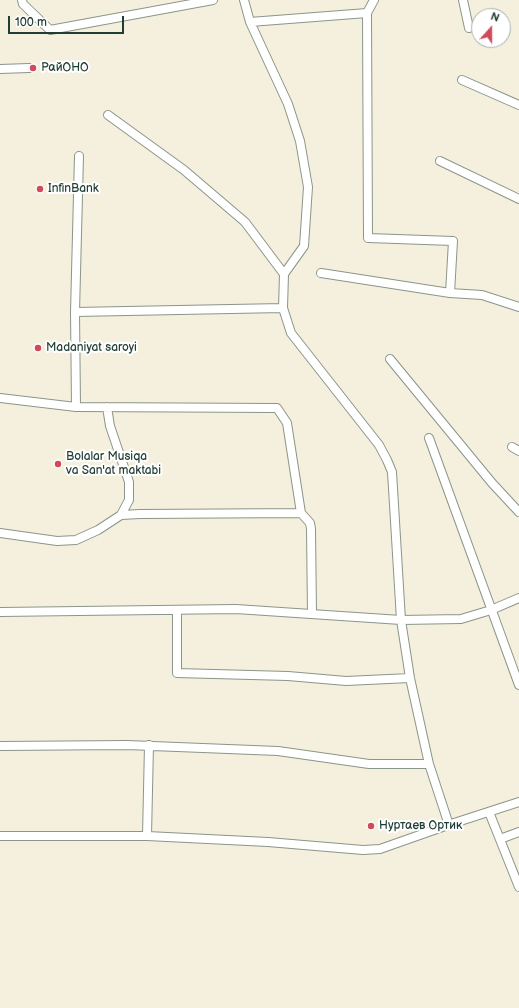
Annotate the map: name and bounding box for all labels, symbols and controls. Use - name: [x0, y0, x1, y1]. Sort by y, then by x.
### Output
- scale bar: [10, 8, 126, 34]
- north arrow: [471, 8, 511, 48]
- text: N: [489, 10, 501, 25]
- text: 100 m: [15, 15, 47, 30]
- place label: РайОНО: [41, 61, 89, 75]
- marker: РайОНО: [28, 63, 38, 73]
- place label: InfinBank: [48, 182, 99, 196]
- marker: InfinBank: [35, 184, 45, 194]
- place label: Madaniyat saroyi: [46, 341, 137, 355]
- marker: Madaniyat saroyi: [33, 343, 43, 353]
- place label: Bolalar Musiqa va San'at maktabi: [66, 450, 161, 478]
- marker: Bolalar Musiqa va San'at maktabi: [53, 459, 63, 469]
- place label: Нуртаев Ортик: [379, 819, 462, 833]
- marker: Нуртаев Ортик: [366, 821, 376, 831]

